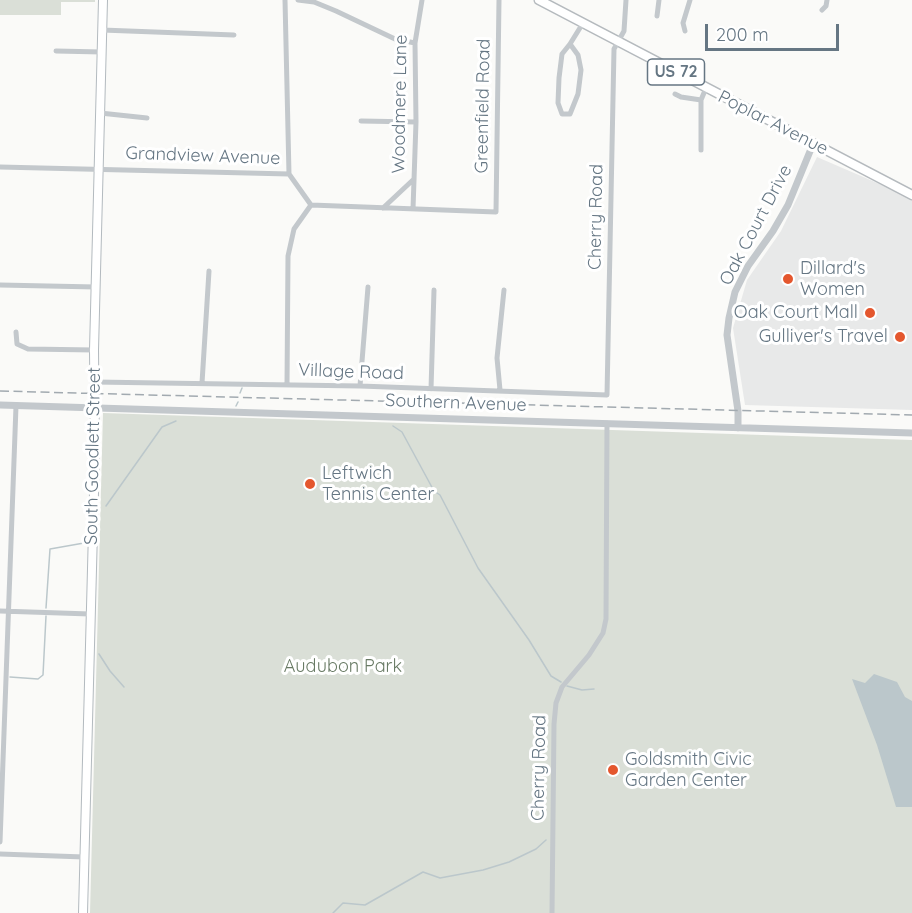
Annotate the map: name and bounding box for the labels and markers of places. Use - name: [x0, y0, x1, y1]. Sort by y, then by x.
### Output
- place label: Dillard's Women: [800, 258, 865, 300]
- marker: Dillard's Women: [781, 272, 795, 286]
- place label: Oak Court Mall: [734, 302, 858, 324]
- marker: Oak Court Mall: [863, 306, 877, 320]
- place label: Gulliver's Travel: [759, 326, 888, 348]
- marker: Gulliver's Travel: [893, 330, 907, 344]
- place label: Leftwich Tennis Center: [322, 463, 434, 506]
- marker: Leftwich Tennis Center: [303, 477, 317, 491]
- place label: Goldsmith Civic Garden Center: [625, 749, 752, 792]
- marker: Goldsmith Civic Garden Center: [606, 763, 620, 777]

